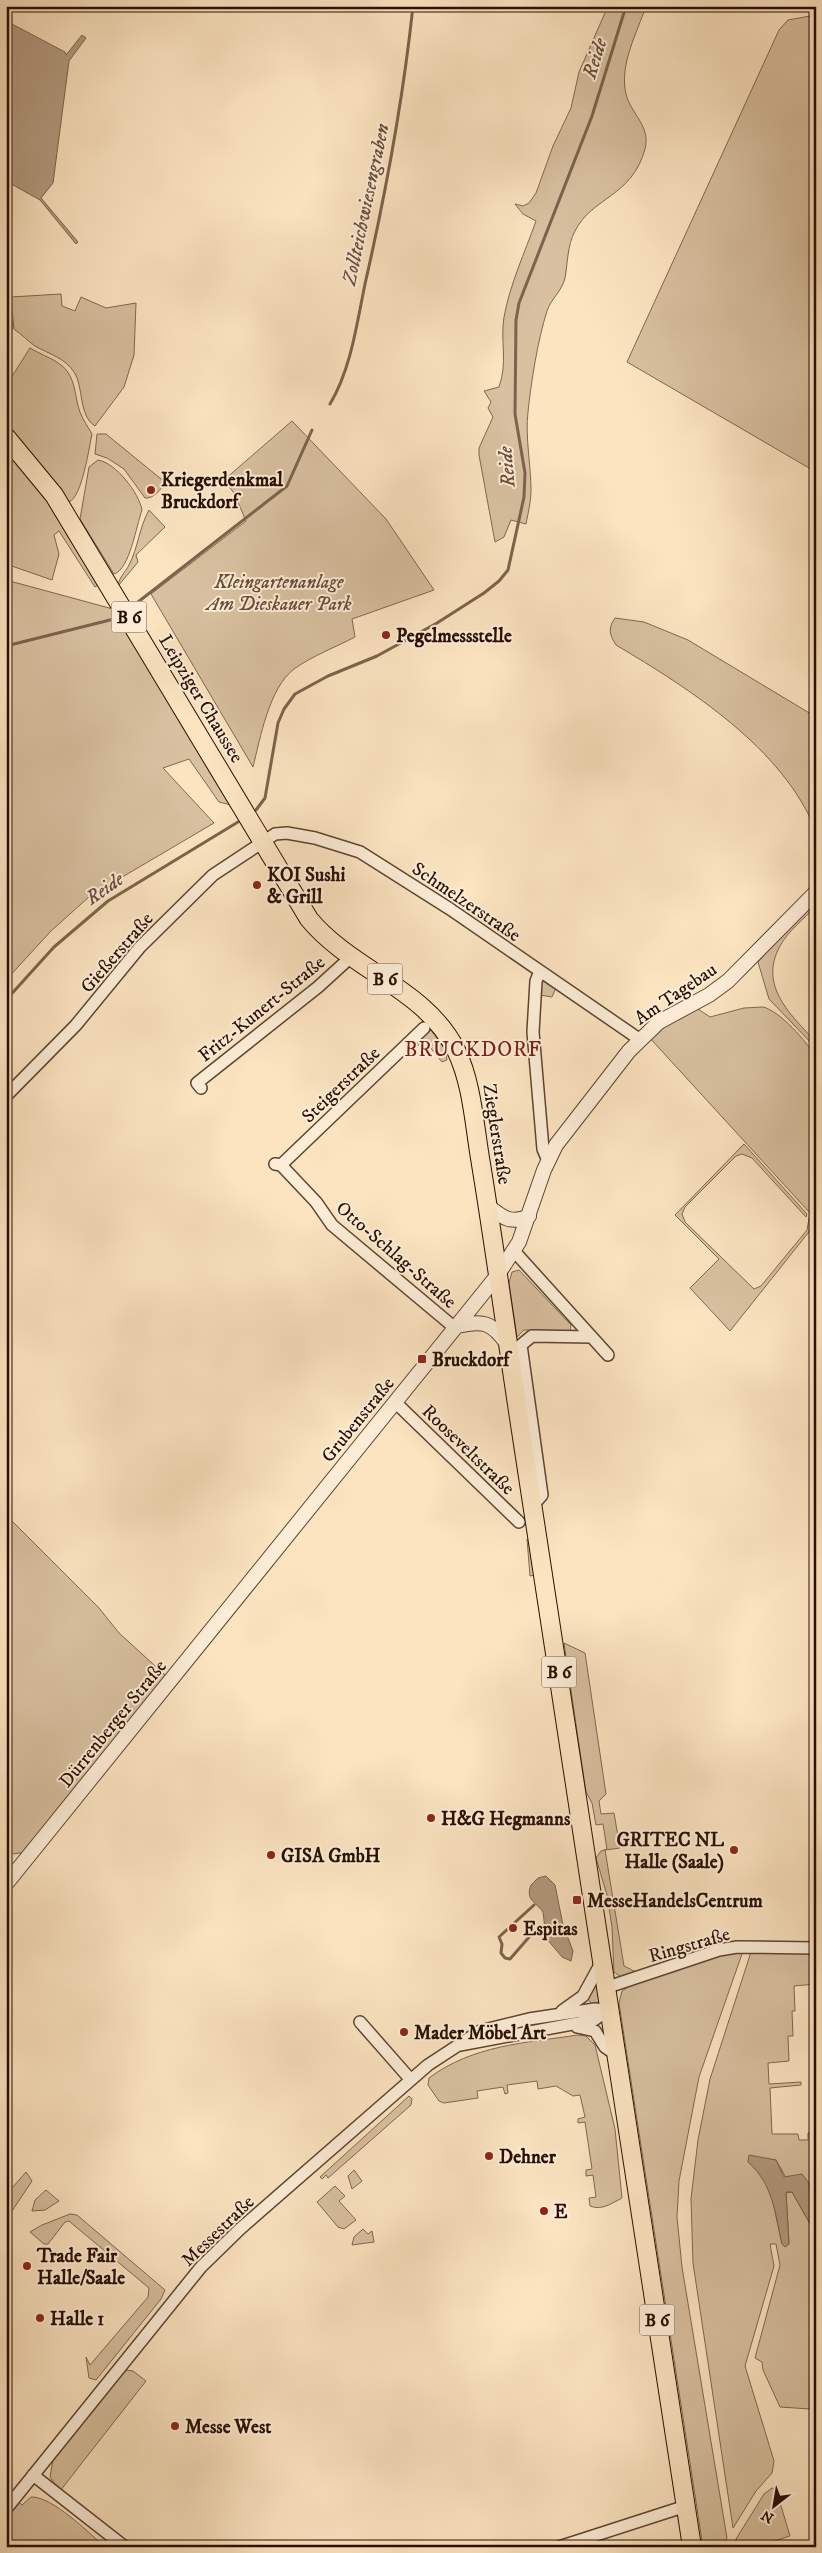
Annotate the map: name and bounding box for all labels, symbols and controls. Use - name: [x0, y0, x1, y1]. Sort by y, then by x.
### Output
- water label: Reide: [577, 34, 614, 83]
- water label: Zollteichwiesengraben: [337, 121, 396, 288]
- water label: Reide: [493, 444, 522, 489]
- place label: Kriegerdenkmal Bruckdorf: [161, 469, 283, 514]
- marker: Kriegerdenkmal Bruckdorf: [145, 484, 157, 496]
- park label: Kleingartenanlage Am Dieskauer Park: [204, 571, 352, 616]
- road number: B 6: [112, 602, 146, 632]
- place label: Pegelmessstelle: [396, 625, 512, 648]
- marker: Pegelmessstelle: [380, 629, 392, 641]
- street label: Leipziger Chaussee: [153, 630, 248, 767]
- street label: Schmelzerstraße: [408, 857, 525, 947]
- place label: KOI Sushi & Grill: [267, 864, 346, 909]
- water label: Reide: [80, 867, 130, 912]
- marker: KOI Sushi & Grill: [251, 879, 263, 891]
- street label: Gießerstraße: [76, 908, 159, 998]
- street label: Fritz-Kunert-Straße: [194, 951, 330, 1067]
- street label: Am Tagebau: [630, 958, 721, 1030]
- road number: B 6: [368, 964, 402, 994]
- district label: BRUCKDORF: [404, 1037, 542, 1063]
- street label: Steigerstraße: [297, 1042, 385, 1128]
- street label: Zieglerstraße: [477, 1082, 516, 1186]
- street label: Otto-Schlag-Straße: [331, 1197, 461, 1314]
- place label: Bruckdorf: [432, 1349, 513, 1372]
- marker: Bruckdorf: [416, 1353, 428, 1365]
- street label: Grubenstraße: [317, 1373, 400, 1467]
- street label: Rooseveltstraße: [417, 1400, 519, 1500]
- street label: Dürrenberger Straße: [55, 1655, 172, 1793]
- road number: B 6: [542, 1656, 576, 1688]
- place label: H&G Hegmanns: [441, 1808, 571, 1831]
- marker: H&G Hegmanns: [425, 1812, 437, 1824]
- place label: GRITEC NL Halle (Saale): [616, 1829, 724, 1874]
- marker: GRITEC NL Halle (Saale): [728, 1844, 740, 1856]
- place label: GISA GmbH: [281, 1845, 380, 1868]
- marker: GISA GmbH: [265, 1849, 277, 1861]
- place label: MesseHandelsCentrum: [587, 1890, 763, 1913]
- marker: MesseHandelsCentrum: [571, 1894, 583, 1906]
- place label: Espitas: [523, 1918, 578, 1941]
- marker: Espitas: [507, 1922, 519, 1934]
- street label: Ringstraße: [646, 1923, 733, 1968]
- place label: Mader Möbel Art: [414, 2022, 547, 2045]
- marker: Mader Möbel Art: [398, 2026, 410, 2038]
- place label: Dehner: [499, 2146, 557, 2169]
- marker: Dehner: [483, 2150, 495, 2162]
- street label: Messestraße: [177, 2191, 259, 2271]
- place label: E: [554, 2201, 568, 2224]
- marker: E: [538, 2205, 550, 2217]
- place label: Trade Fair Halle/Saale: [36, 2245, 125, 2290]
- marker: Trade Fair Halle/Saale: [21, 2260, 33, 2272]
- road number: B 6: [640, 2304, 674, 2336]
- place label: Halle 1: [50, 2308, 104, 2331]
- marker: Halle 1: [34, 2312, 46, 2324]
- place label: Messe West: [185, 2416, 272, 2439]
- marker: Messe West: [169, 2420, 181, 2432]
- north arrow: [750, 2480, 800, 2530]
- text: N: [758, 2505, 777, 2527]

